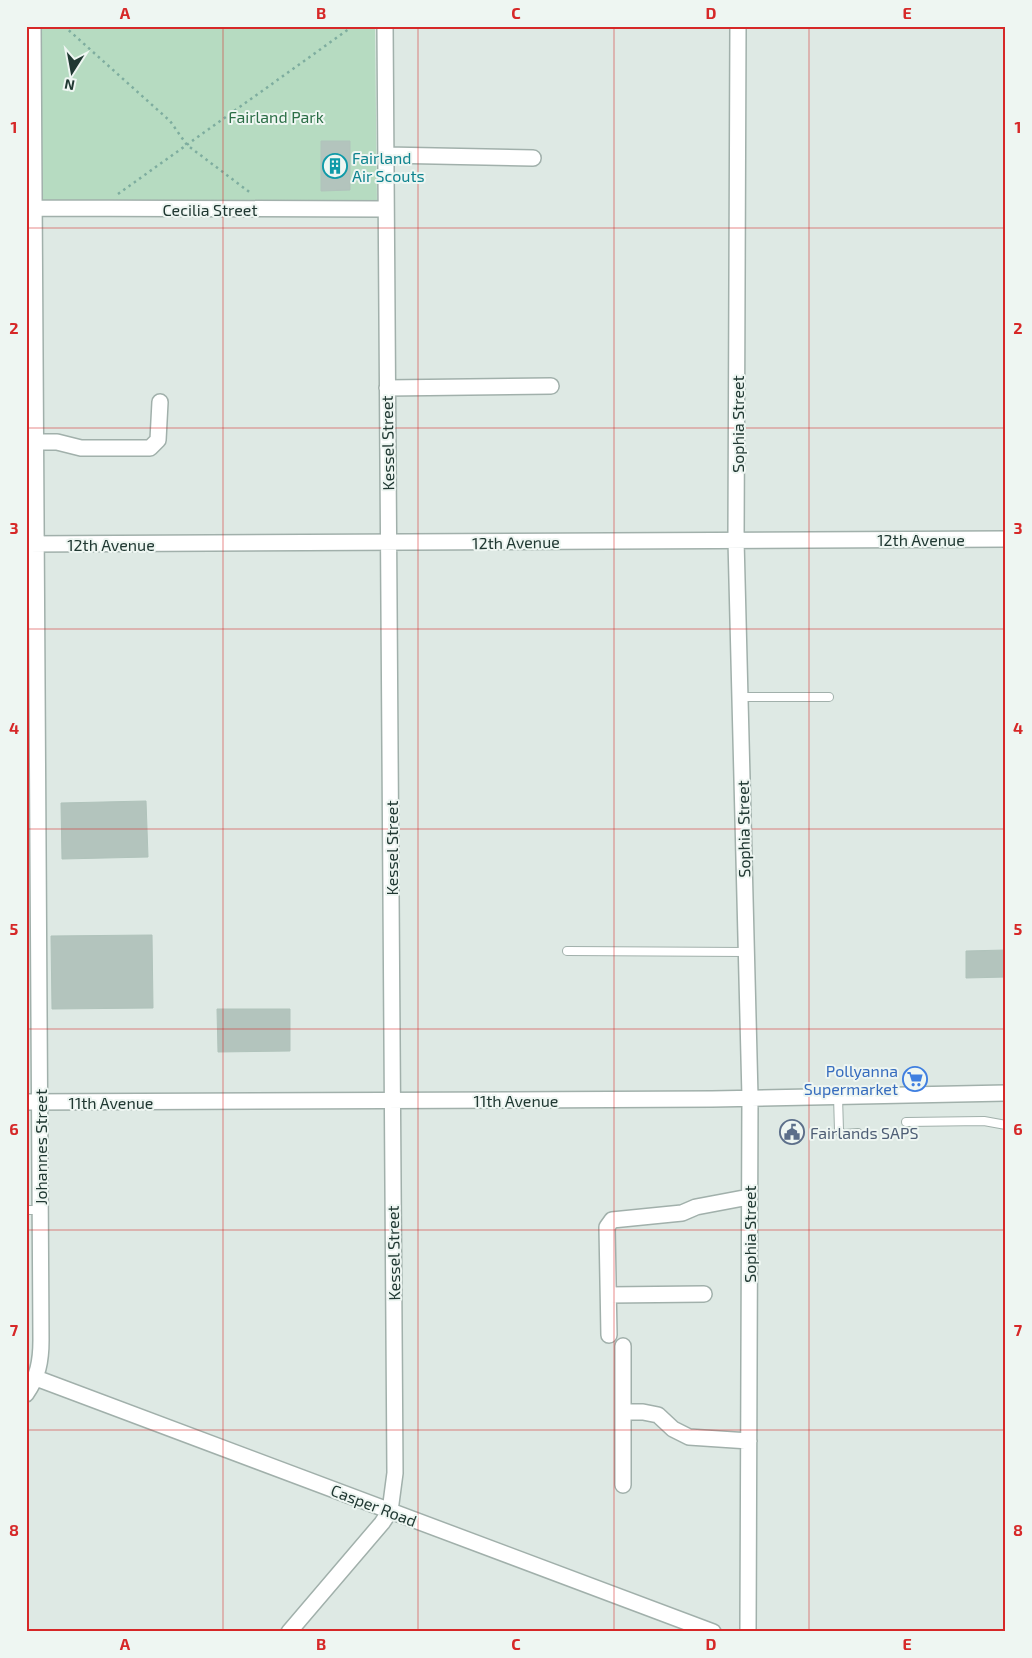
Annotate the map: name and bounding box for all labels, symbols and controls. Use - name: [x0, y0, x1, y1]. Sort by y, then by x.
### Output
- text: A: [120, 3, 131, 22]
- text: B: [316, 3, 326, 22]
- text: C: [511, 3, 521, 22]
- text: D: [706, 3, 717, 22]
- text: E: [902, 3, 912, 22]
- north arrow: [48, 48, 98, 98]
- text: N: [63, 76, 76, 95]
- park label: Fairland Park: [228, 107, 324, 126]
- text: 1: [11, 117, 17, 136]
- text: 1: [1015, 117, 1021, 136]
- place label: Fairland Air Scouts: [352, 148, 425, 185]
- building icon: Fairland Air Scouts: [322, 153, 348, 179]
- street label: Cecilia Street: [162, 200, 258, 219]
- text: 2: [9, 318, 19, 337]
- text: 2: [1013, 318, 1023, 337]
- street label: Sophia Street: [728, 375, 747, 473]
- street label: Kessel Street: [377, 395, 397, 491]
- text: 3: [9, 518, 19, 537]
- text: 3: [1013, 518, 1023, 537]
- street label: 12th Avenue: [877, 530, 965, 549]
- street label: 12th Avenue: [472, 532, 560, 552]
- street label: 12th Avenue: [67, 535, 155, 554]
- text: 4: [9, 718, 19, 737]
- text: 4: [1013, 718, 1023, 737]
- street label: Sophia Street: [733, 780, 753, 878]
- street label: Kessel Street: [382, 800, 401, 896]
- text: 5: [10, 919, 19, 938]
- text: 5: [1014, 919, 1023, 938]
- place label: Pollyanna Supermarket: [804, 1061, 898, 1098]
- supermarket icon: Pollyanna Supermarket: [902, 1066, 928, 1092]
- street label: Johannes Street: [31, 1089, 50, 1205]
- street label: 11th Avenue: [474, 1091, 558, 1110]
- street label: 11th Avenue: [69, 1093, 153, 1112]
- text: 6: [9, 1119, 19, 1138]
- public building icon: Fairlands SAPS: [779, 1119, 805, 1145]
- text: 6: [1013, 1119, 1023, 1138]
- place label: Fairlands SAPS: [810, 1123, 918, 1142]
- street label: Sophia Street: [740, 1185, 759, 1283]
- street label: Kessel Street: [383, 1205, 403, 1301]
- text: 7: [10, 1320, 19, 1339]
- text: 7: [1014, 1320, 1023, 1339]
- street label: Casper Road: [328, 1480, 420, 1530]
- text: 8: [9, 1520, 19, 1539]
- text: 8: [1013, 1520, 1023, 1539]
- text: A: [120, 1634, 131, 1653]
- text: B: [316, 1634, 326, 1653]
- text: C: [511, 1634, 521, 1653]
- text: D: [706, 1634, 717, 1653]
- text: E: [902, 1634, 912, 1653]

